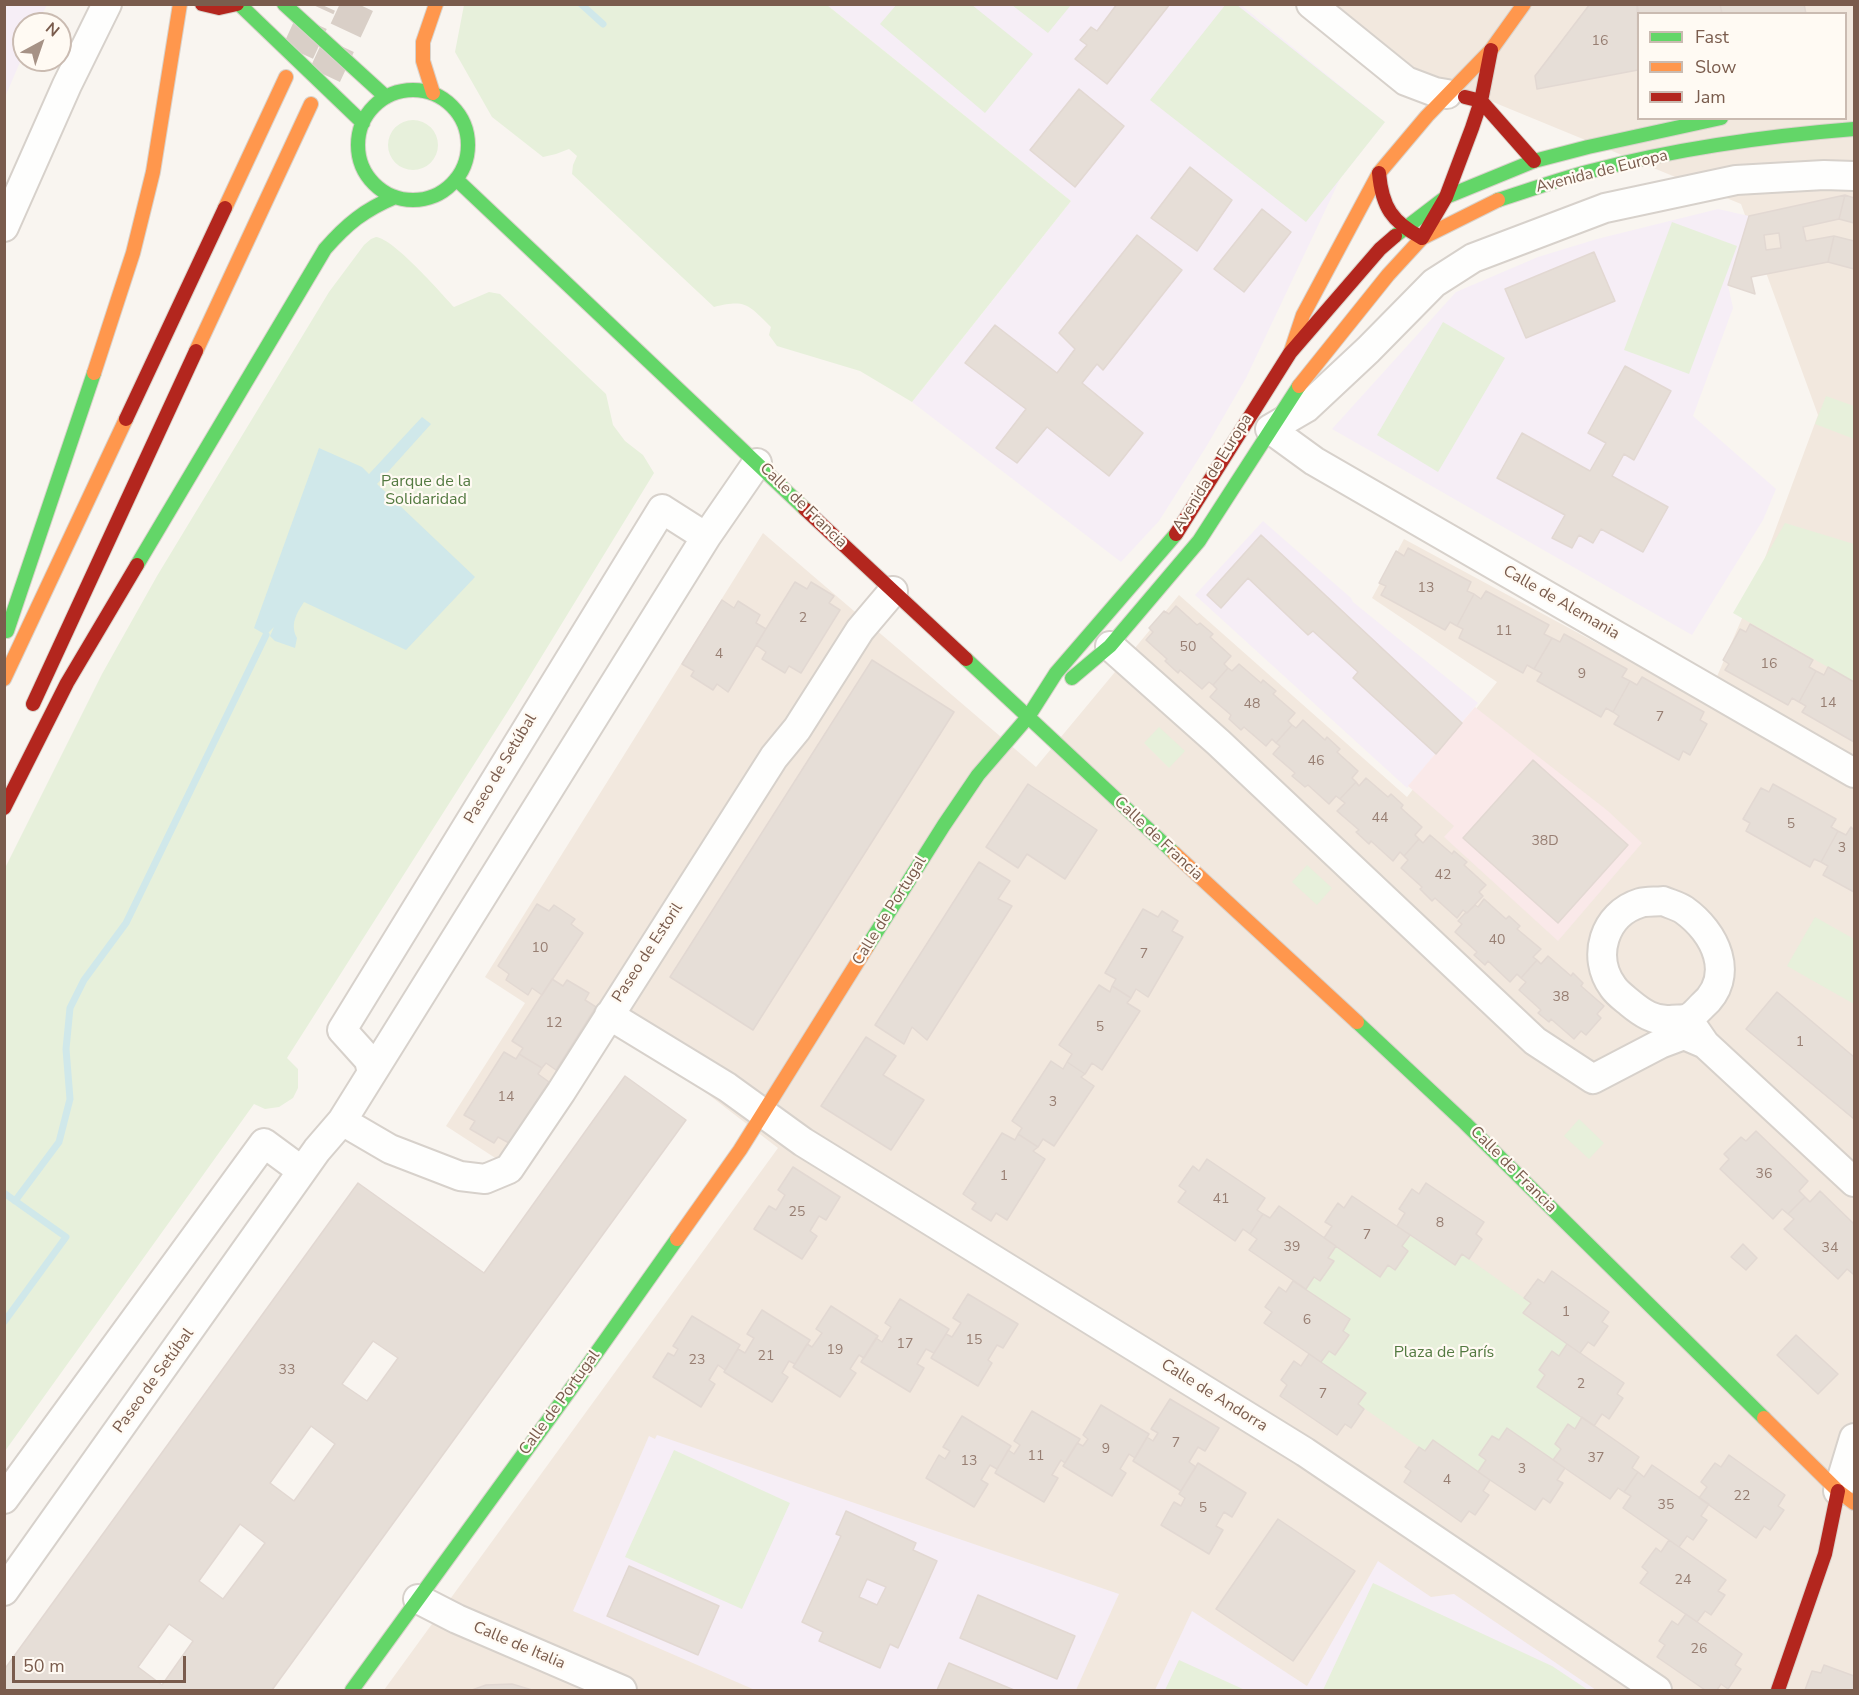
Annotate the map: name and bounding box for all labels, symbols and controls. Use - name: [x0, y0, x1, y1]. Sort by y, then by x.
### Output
- north arrow: [12, 12, 72, 72]
- legend: [1637, 12, 1847, 120]
- text: N: [41, 17, 64, 42]
- text: Fast: [1695, 25, 1729, 49]
- house number: 16: [1592, 34, 1608, 50]
- text: Slow: [1695, 55, 1736, 79]
- text: Jam: [1695, 85, 1726, 109]
- street label: Avenida de Europa: [1534, 146, 1670, 198]
- street label: Avenida de Europa: [1169, 411, 1257, 535]
- street label: Calle de Francia: [755, 459, 851, 553]
- park label: Parque de la Solidaridad: [381, 472, 471, 510]
- street label: Calle de Alemania: [1499, 562, 1623, 644]
- house number: 13: [1418, 581, 1434, 597]
- house number: 2: [799, 611, 807, 627]
- house number: 11: [1496, 624, 1512, 640]
- house number: 50: [1180, 640, 1196, 656]
- house number: 4: [715, 647, 723, 663]
- house number: 16: [1761, 657, 1777, 673]
- house number: 9: [1578, 667, 1586, 683]
- house number: 14: [1820, 696, 1836, 712]
- house number: 48: [1244, 697, 1260, 713]
- house number: 7: [1656, 710, 1664, 726]
- street label: Paseo de Setúbal: [461, 711, 541, 827]
- house number: 46: [1308, 754, 1324, 770]
- street label: Calle de Francia: [1110, 793, 1206, 885]
- house number: 44: [1372, 811, 1388, 827]
- house number: 5: [1787, 817, 1795, 833]
- house number: 38D: [1531, 834, 1559, 850]
- house number: 3: [1838, 841, 1846, 857]
- street label: Calle de Portugal: [849, 853, 931, 969]
- house number: 42: [1435, 868, 1451, 884]
- street label: Paseo de Estoril: [609, 900, 687, 1006]
- house number: 40: [1489, 933, 1505, 949]
- house number: 10: [532, 941, 548, 957]
- house number: 7: [1140, 947, 1148, 963]
- house number: 38: [1553, 990, 1569, 1006]
- house number: 12: [546, 1016, 562, 1032]
- house number: 5: [1096, 1020, 1104, 1036]
- house number: 1: [1796, 1035, 1804, 1051]
- house number: 14: [498, 1090, 514, 1106]
- house number: 3: [1049, 1095, 1057, 1111]
- street label: Calle de Francia: [1466, 1123, 1560, 1217]
- house number: 36: [1756, 1167, 1772, 1183]
- house number: 1: [1000, 1169, 1008, 1185]
- house number: 41: [1213, 1192, 1229, 1208]
- house number: 25: [789, 1205, 805, 1221]
- house number: 8: [1436, 1216, 1444, 1232]
- house number: 7: [1363, 1228, 1371, 1244]
- house number: 39: [1284, 1240, 1300, 1256]
- house number: 34: [1822, 1241, 1838, 1257]
- house number: 1: [1562, 1305, 1570, 1321]
- house number: 6: [1303, 1313, 1311, 1329]
- street label: Paseo de Setúbal: [110, 1325, 198, 1437]
- house number: 15: [966, 1333, 982, 1349]
- house number: 17: [897, 1337, 913, 1353]
- house number: 19: [827, 1343, 843, 1359]
- park label: Plaza de París: [1394, 1343, 1494, 1363]
- street label: Calle de Portugal: [516, 1347, 604, 1459]
- house number: 21: [758, 1349, 774, 1365]
- house number: 23: [689, 1353, 705, 1369]
- street label: Calle de Andorra: [1157, 1356, 1271, 1436]
- house number: 33: [279, 1363, 295, 1379]
- house number: 2: [1577, 1377, 1585, 1393]
- house number: 7: [1319, 1387, 1327, 1403]
- house number: 7: [1172, 1436, 1180, 1452]
- house number: 9: [1102, 1442, 1110, 1458]
- house number: 11: [1028, 1449, 1044, 1465]
- house number: 37: [1588, 1451, 1604, 1467]
- house number: 13: [961, 1454, 977, 1470]
- house number: 3: [1518, 1462, 1526, 1478]
- house number: 4: [1443, 1473, 1451, 1489]
- house number: 22: [1734, 1489, 1750, 1505]
- house number: 35: [1658, 1498, 1674, 1514]
- house number: 5: [1199, 1501, 1207, 1517]
- house number: 24: [1675, 1573, 1691, 1589]
- street label: Calle de Italia: [470, 1618, 568, 1674]
- house number: 26: [1691, 1642, 1707, 1658]
- scale bar: [15, 1644, 189, 1682]
- text: 50 m: [23, 1654, 65, 1678]

